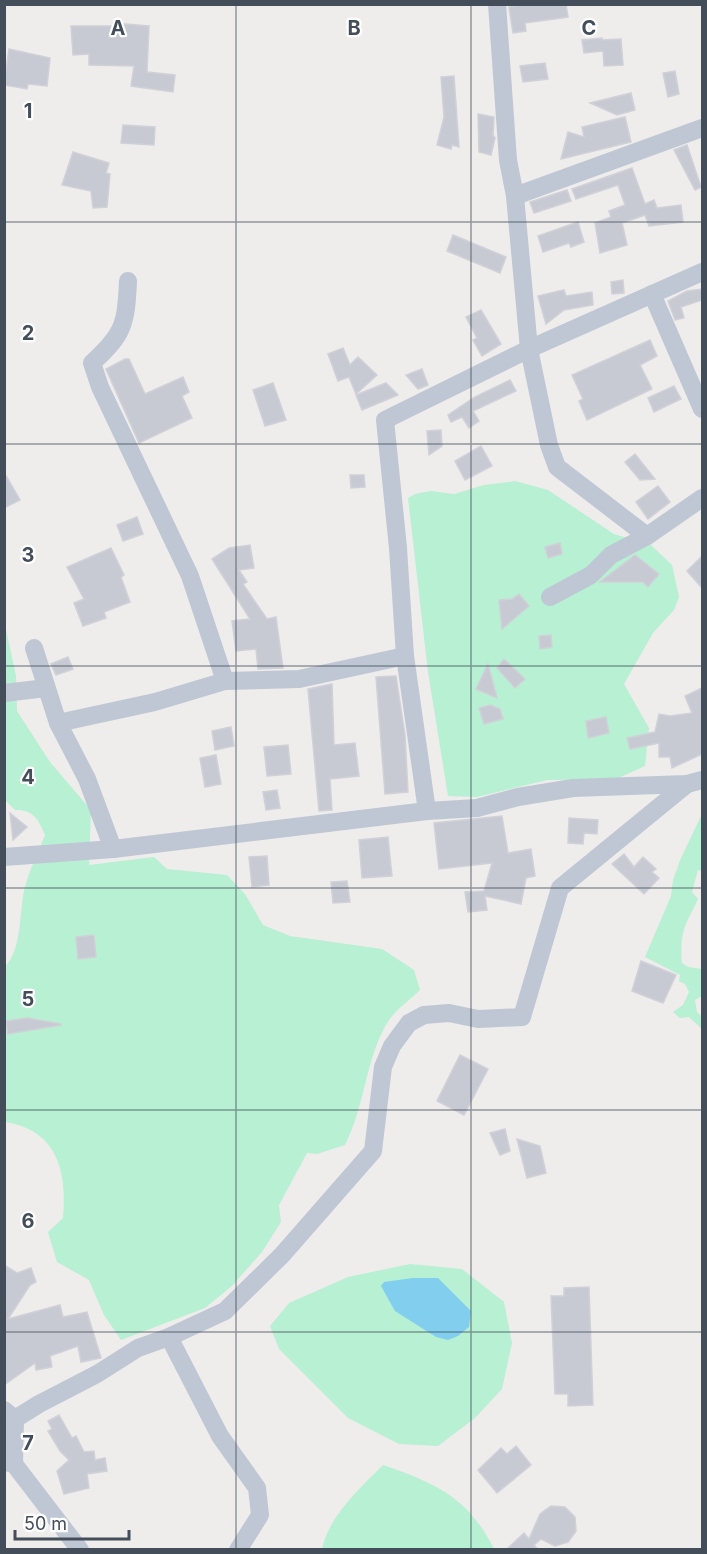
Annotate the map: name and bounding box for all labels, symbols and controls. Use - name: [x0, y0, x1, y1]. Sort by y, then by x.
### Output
- text: A: [111, 16, 126, 40]
- text: B: [347, 16, 361, 40]
- text: C: [582, 16, 596, 40]
- text: 1: [24, 99, 32, 123]
- text: 2: [22, 321, 34, 345]
- text: 3: [22, 543, 34, 567]
- text: 4: [21, 765, 35, 789]
- text: 5: [22, 987, 34, 1011]
- text: 6: [22, 1209, 35, 1233]
- text: 7: [22, 1431, 34, 1455]
- scale bar: [15, 1503, 129, 1541]
- text: 50 m: [24, 1513, 67, 1534]

